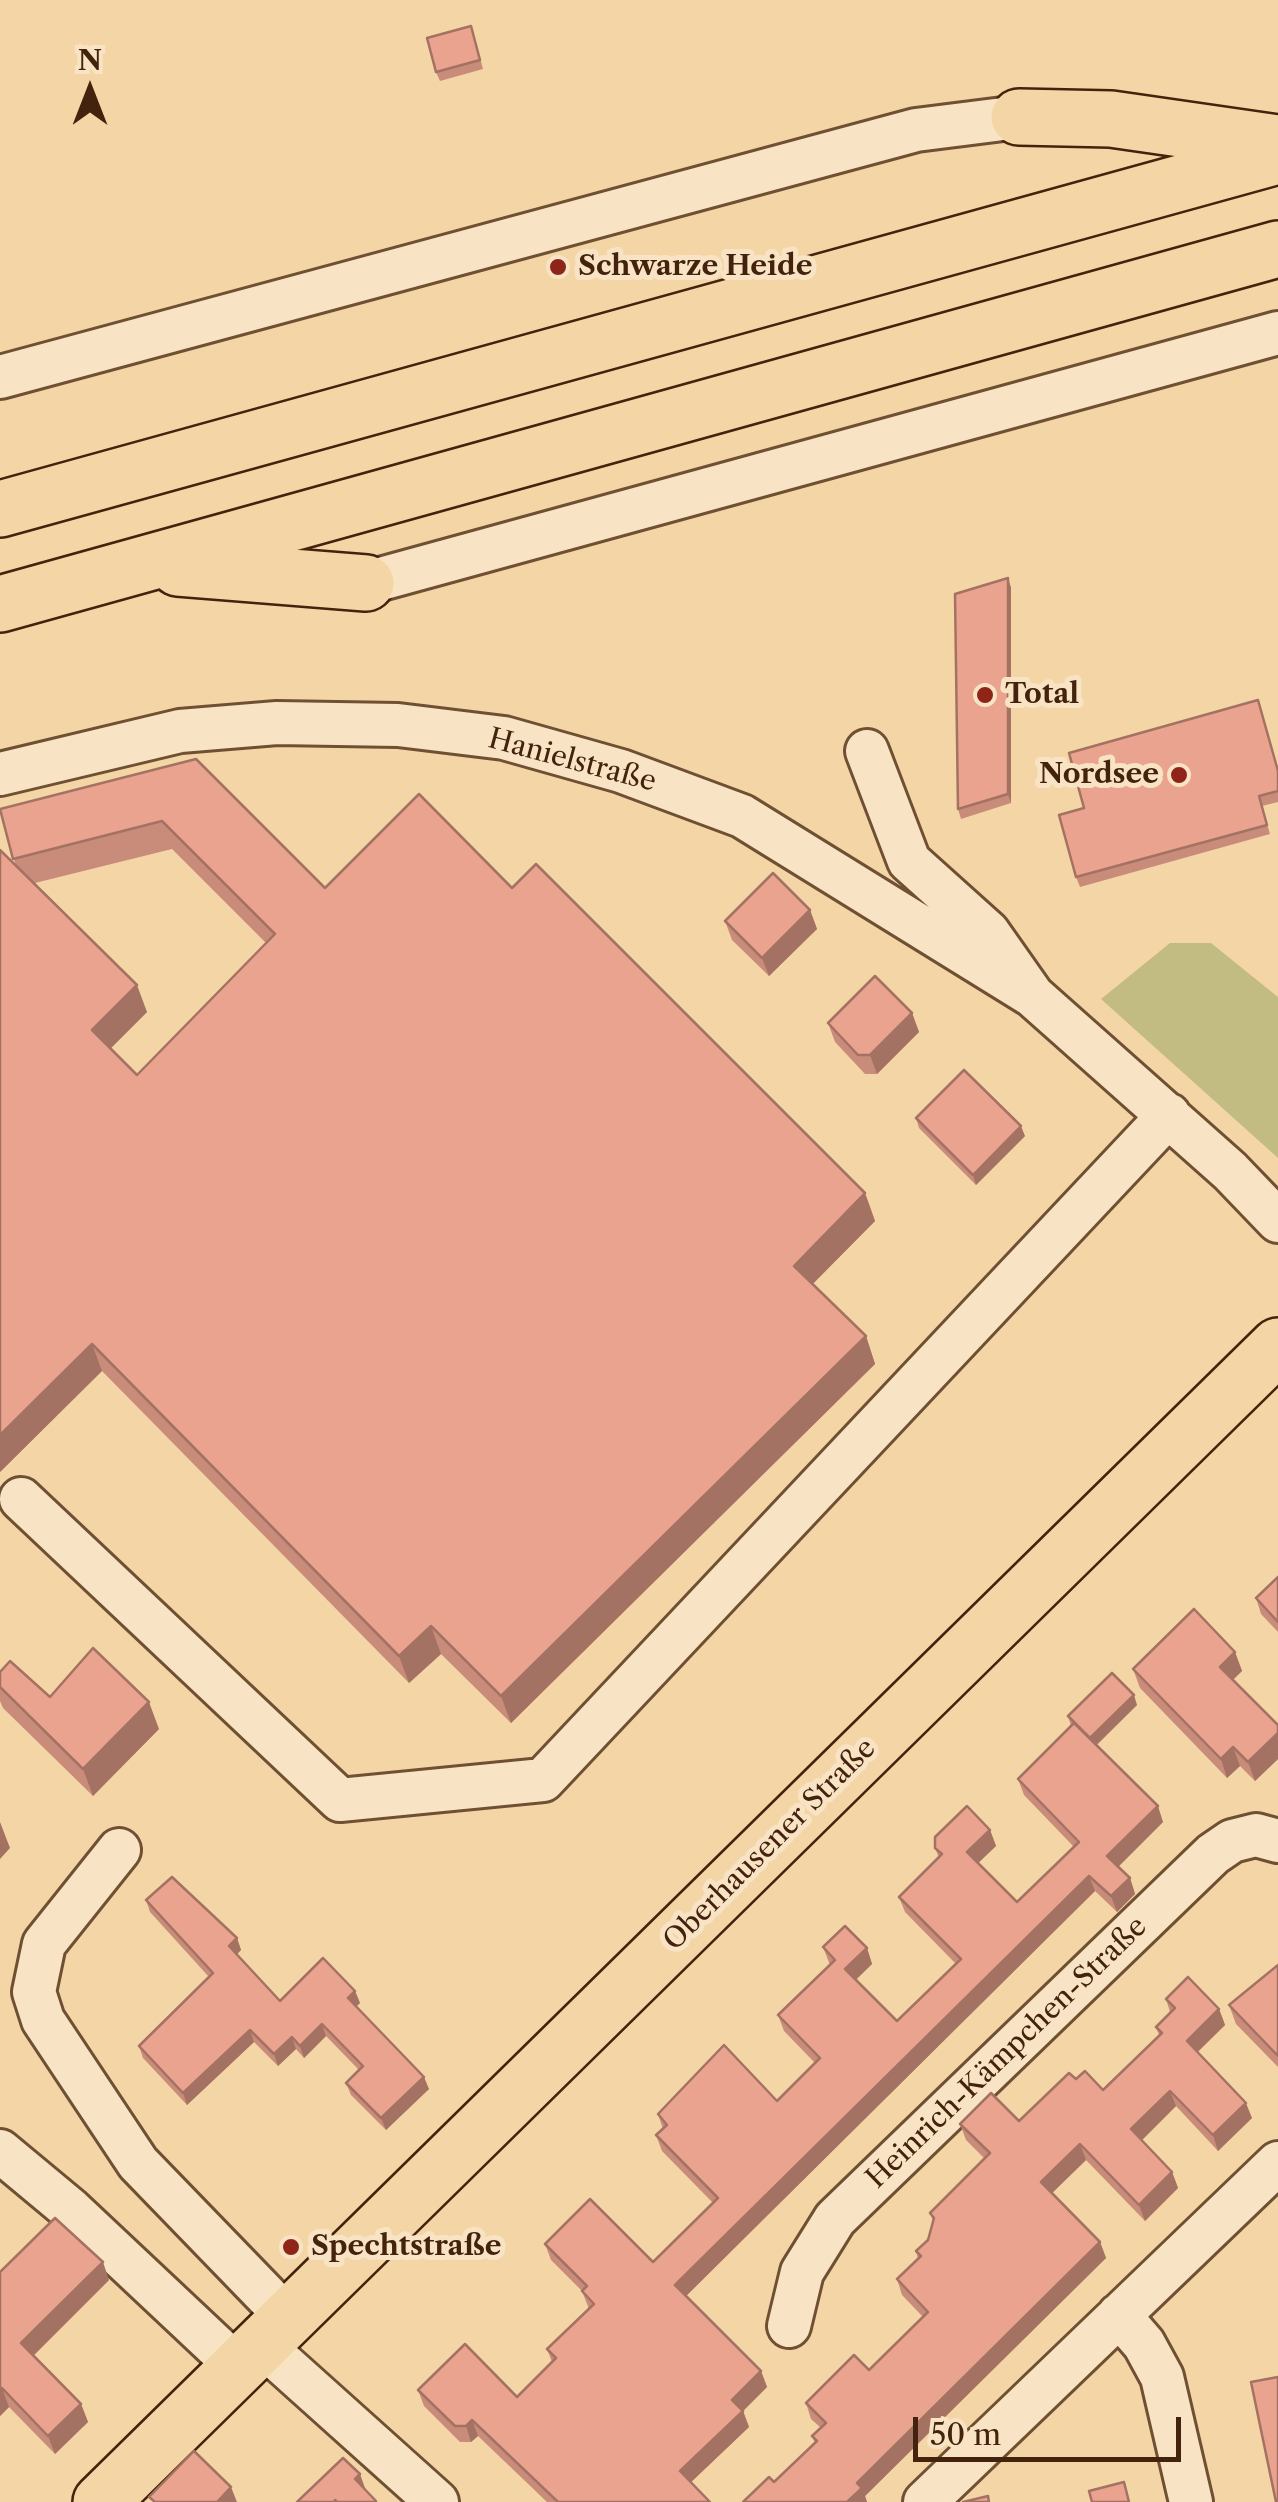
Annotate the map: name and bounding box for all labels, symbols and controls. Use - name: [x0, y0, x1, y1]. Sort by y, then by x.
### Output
- north arrow: [40, 40, 140, 140]
- text: N: [78, 43, 102, 77]
- place label: Schwarze Heide: [578, 250, 812, 284]
- marker: Schwarze Heide: [547, 256, 569, 278]
- place label: Total: [1005, 678, 1079, 712]
- marker: Total: [974, 684, 996, 706]
- street label: Hanielstraße: [485, 723, 659, 799]
- place label: Nordsee: [1039, 758, 1159, 792]
- marker: Nordsee: [1168, 764, 1190, 786]
- street label: Oberhausener Straße: [657, 1732, 883, 1958]
- street label: Heinrich-Kämpchen-Straße: [860, 1910, 1154, 2196]
- place label: Spechtstraße: [311, 2230, 501, 2264]
- marker: Spechtstraße: [280, 2236, 302, 2258]
- scale bar: [918, 2397, 1186, 2459]
- text: 50 m: [930, 2416, 1001, 2453]

